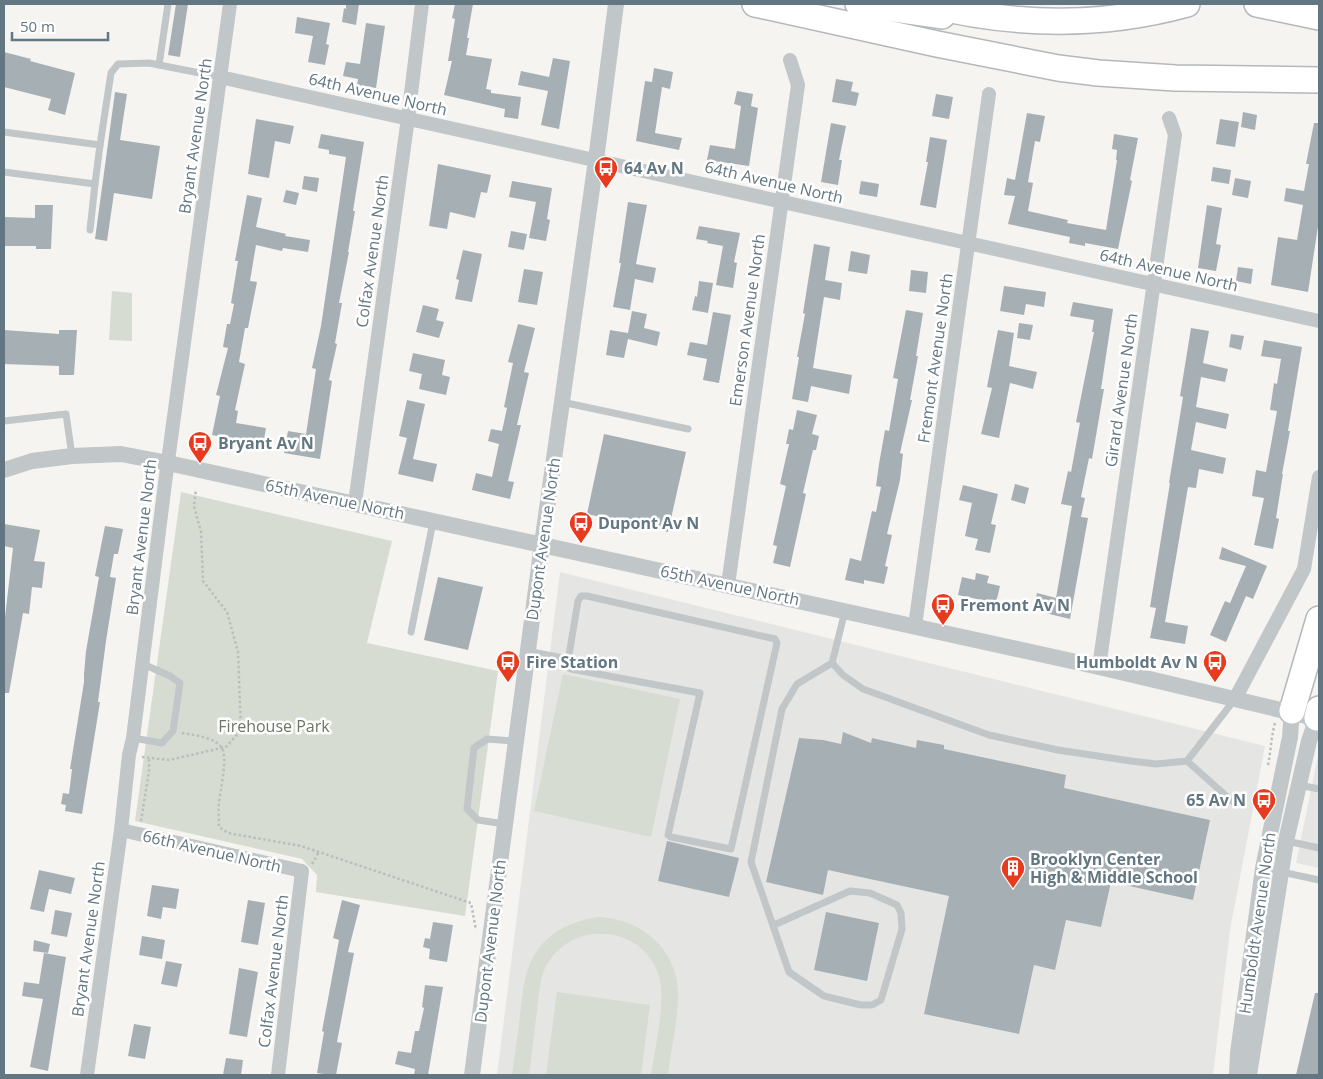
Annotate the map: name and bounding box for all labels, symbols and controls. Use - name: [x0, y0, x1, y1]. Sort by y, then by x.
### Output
- scale bar: [12, 10, 109, 42]
- text: 50 m: [20, 16, 55, 36]
- street label: Bryant Avenue North: [173, 57, 217, 215]
- street label: 64th Avenue North: [307, 67, 449, 121]
- bus stop icon: 64 Av N: [593, 155, 619, 189]
- street label: 64th Avenue North: [703, 155, 845, 209]
- place label: 64 Av N: [624, 157, 684, 179]
- street label: Colfax Avenue North: [350, 173, 394, 329]
- street label: Emerson Avenue North: [724, 232, 770, 408]
- street label: 64th Avenue North: [1098, 243, 1240, 297]
- street label: Fremont Avenue North: [912, 272, 958, 444]
- street label: Girard Avenue North: [1099, 312, 1143, 468]
- bus stop icon: Bryant Av N: [187, 430, 213, 464]
- place label: Bryant Av N: [218, 432, 314, 454]
- street label: Dupont Avenue North: [521, 456, 565, 622]
- street label: Bryant Avenue North: [121, 458, 161, 616]
- street label: 65th Avenue North: [263, 474, 407, 524]
- bus stop icon: Dupont Av N: [568, 510, 594, 544]
- place label: Dupont Av N: [598, 512, 699, 534]
- street label: 65th Avenue North: [658, 560, 802, 610]
- bus stop icon: Fremont Av N: [930, 592, 956, 626]
- place label: Fremont Av N: [960, 594, 1070, 616]
- bus stop icon: Fire Station: [495, 649, 521, 683]
- bus stop icon: Humboldt Av N: [1202, 649, 1228, 683]
- place label: Fire Station: [526, 651, 618, 673]
- place label: Humboldt Av N: [1076, 651, 1198, 673]
- park label: Firehouse Park: [218, 715, 330, 737]
- bus stop icon: 65 Av N: [1251, 787, 1277, 821]
- place label: 65 Av N: [1186, 789, 1246, 811]
- street label: 66th Avenue North: [141, 824, 283, 878]
- street label: Humboldt Avenue North: [1233, 831, 1281, 1015]
- place label: Brooklyn Center High & Middle School: [1030, 848, 1198, 888]
- building icon: Brooklyn Center High & Middle School: [1000, 855, 1026, 889]
- street label: Dupont Avenue North: [469, 858, 511, 1024]
- street label: Bryant Avenue North: [66, 860, 110, 1018]
- street label: Colfax Avenue North: [253, 893, 293, 1049]

